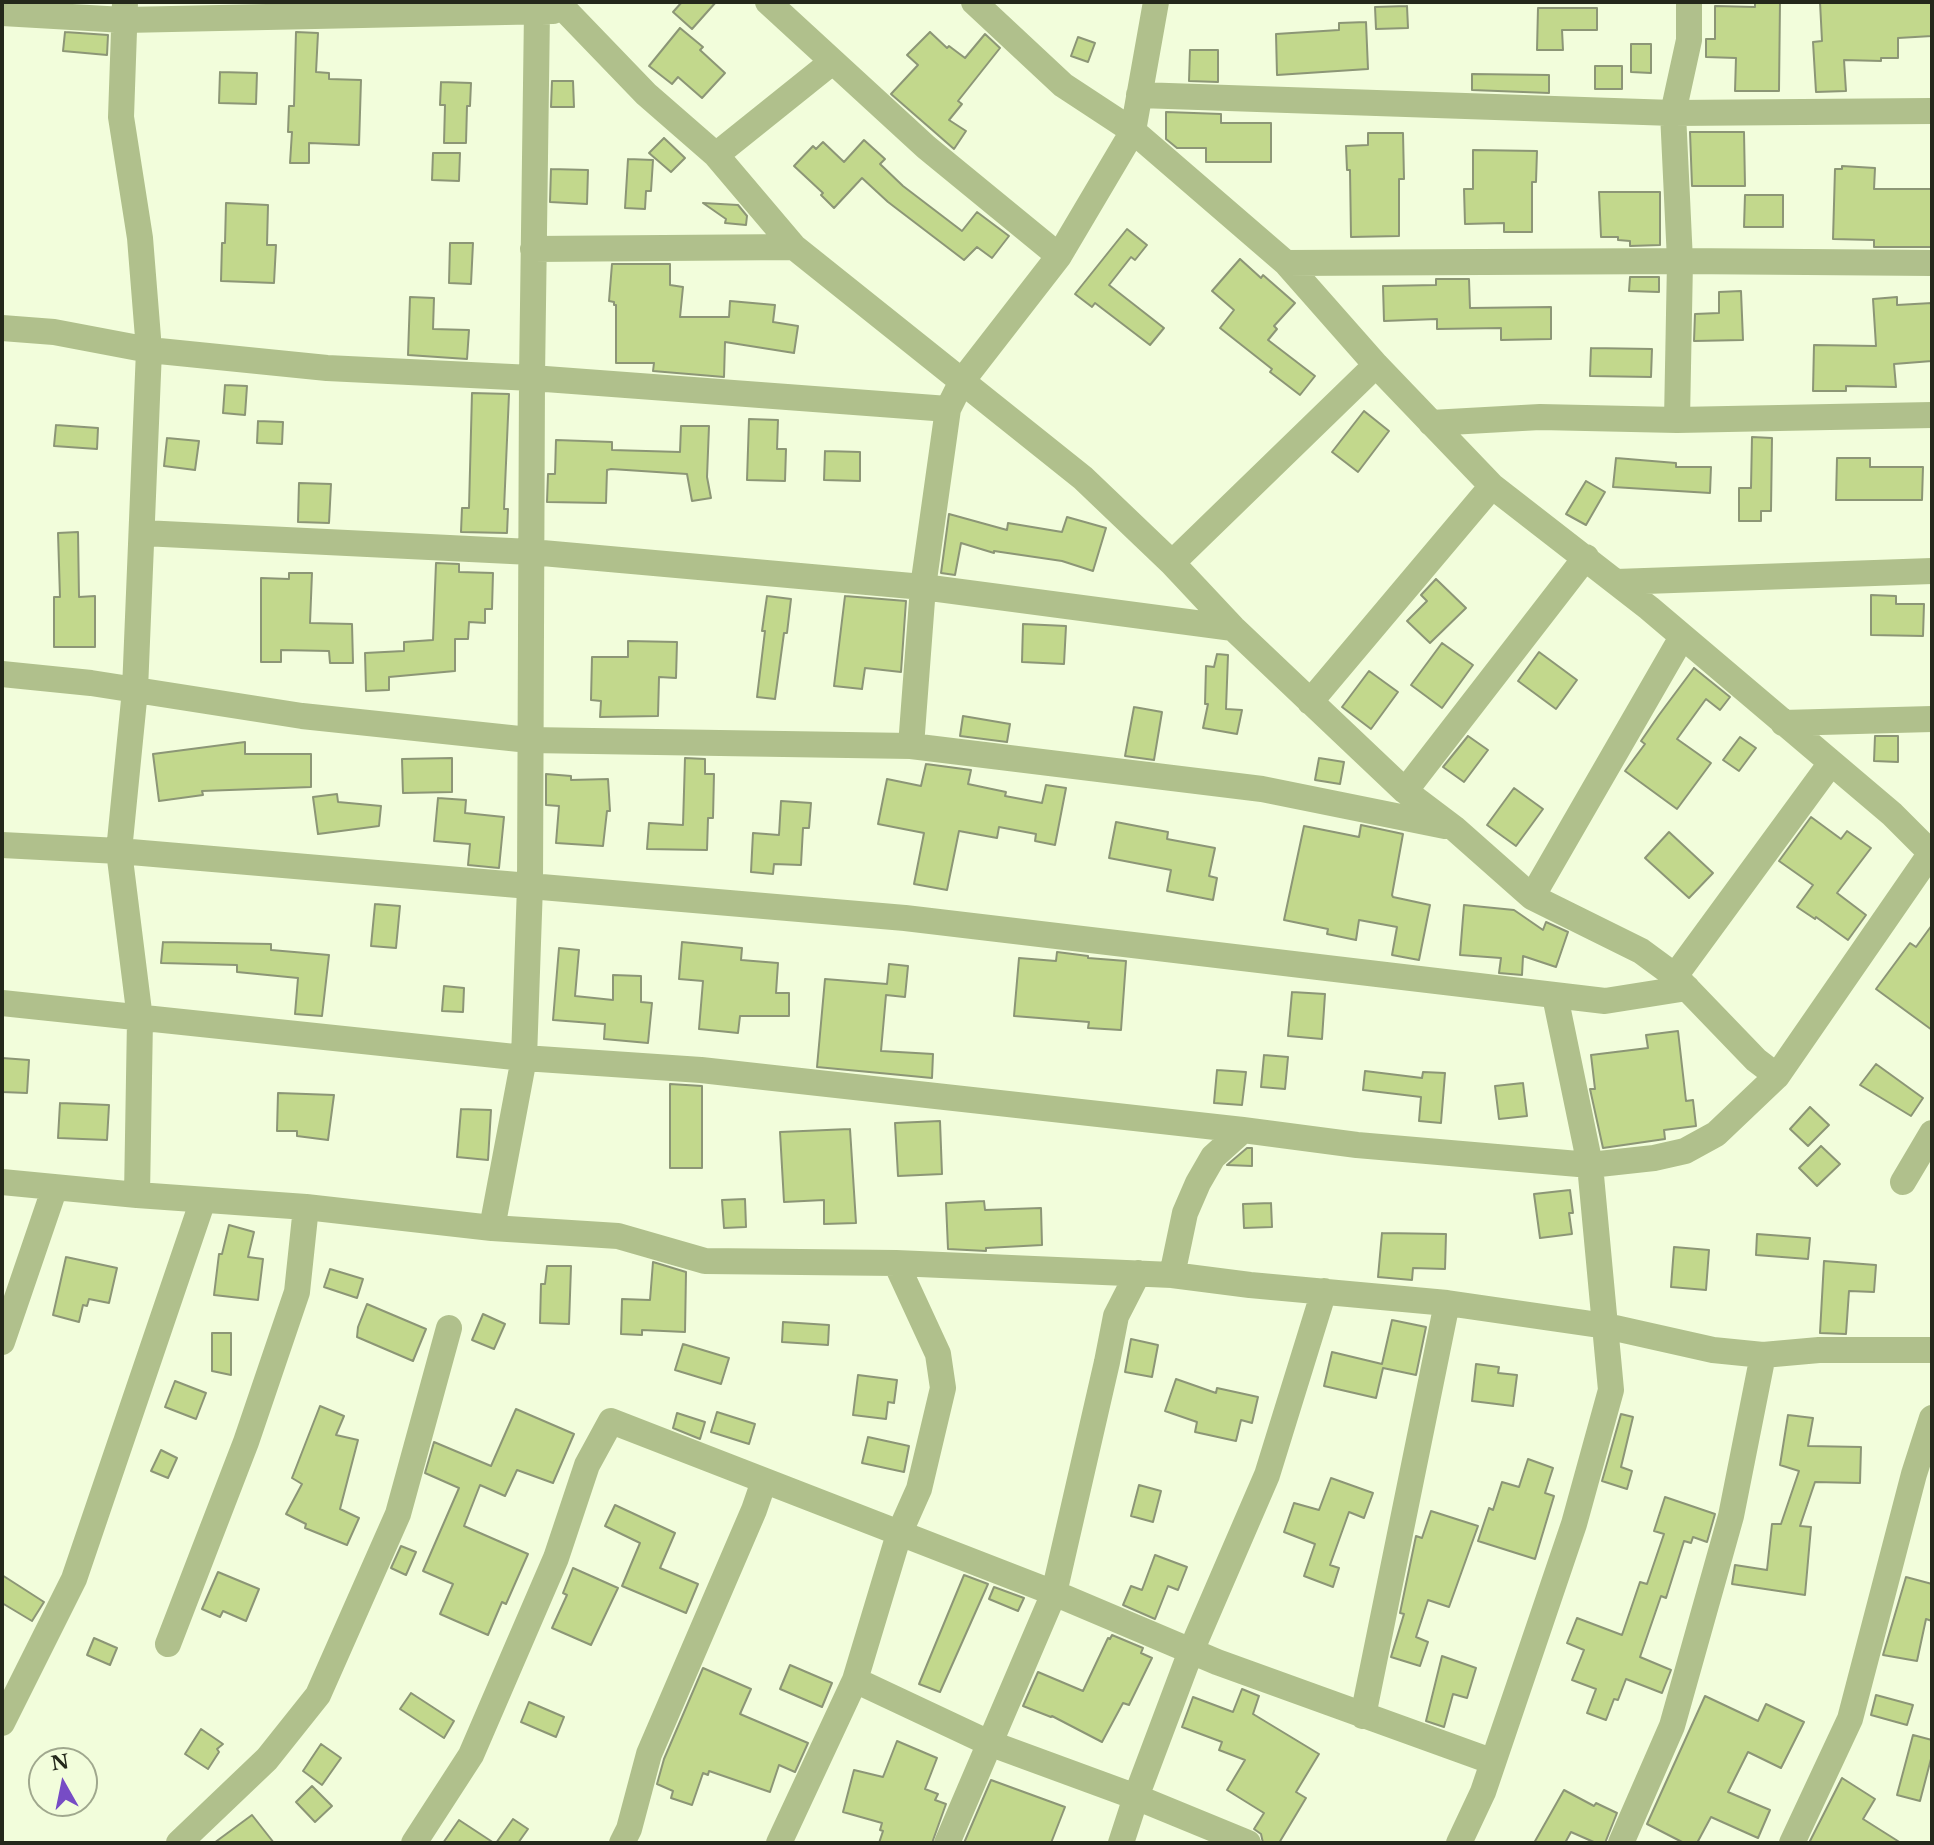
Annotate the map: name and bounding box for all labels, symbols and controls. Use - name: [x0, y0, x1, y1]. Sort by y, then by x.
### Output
- north arrow: [28, 1747, 98, 1817]
- text: N: [49, 1750, 71, 1775]

